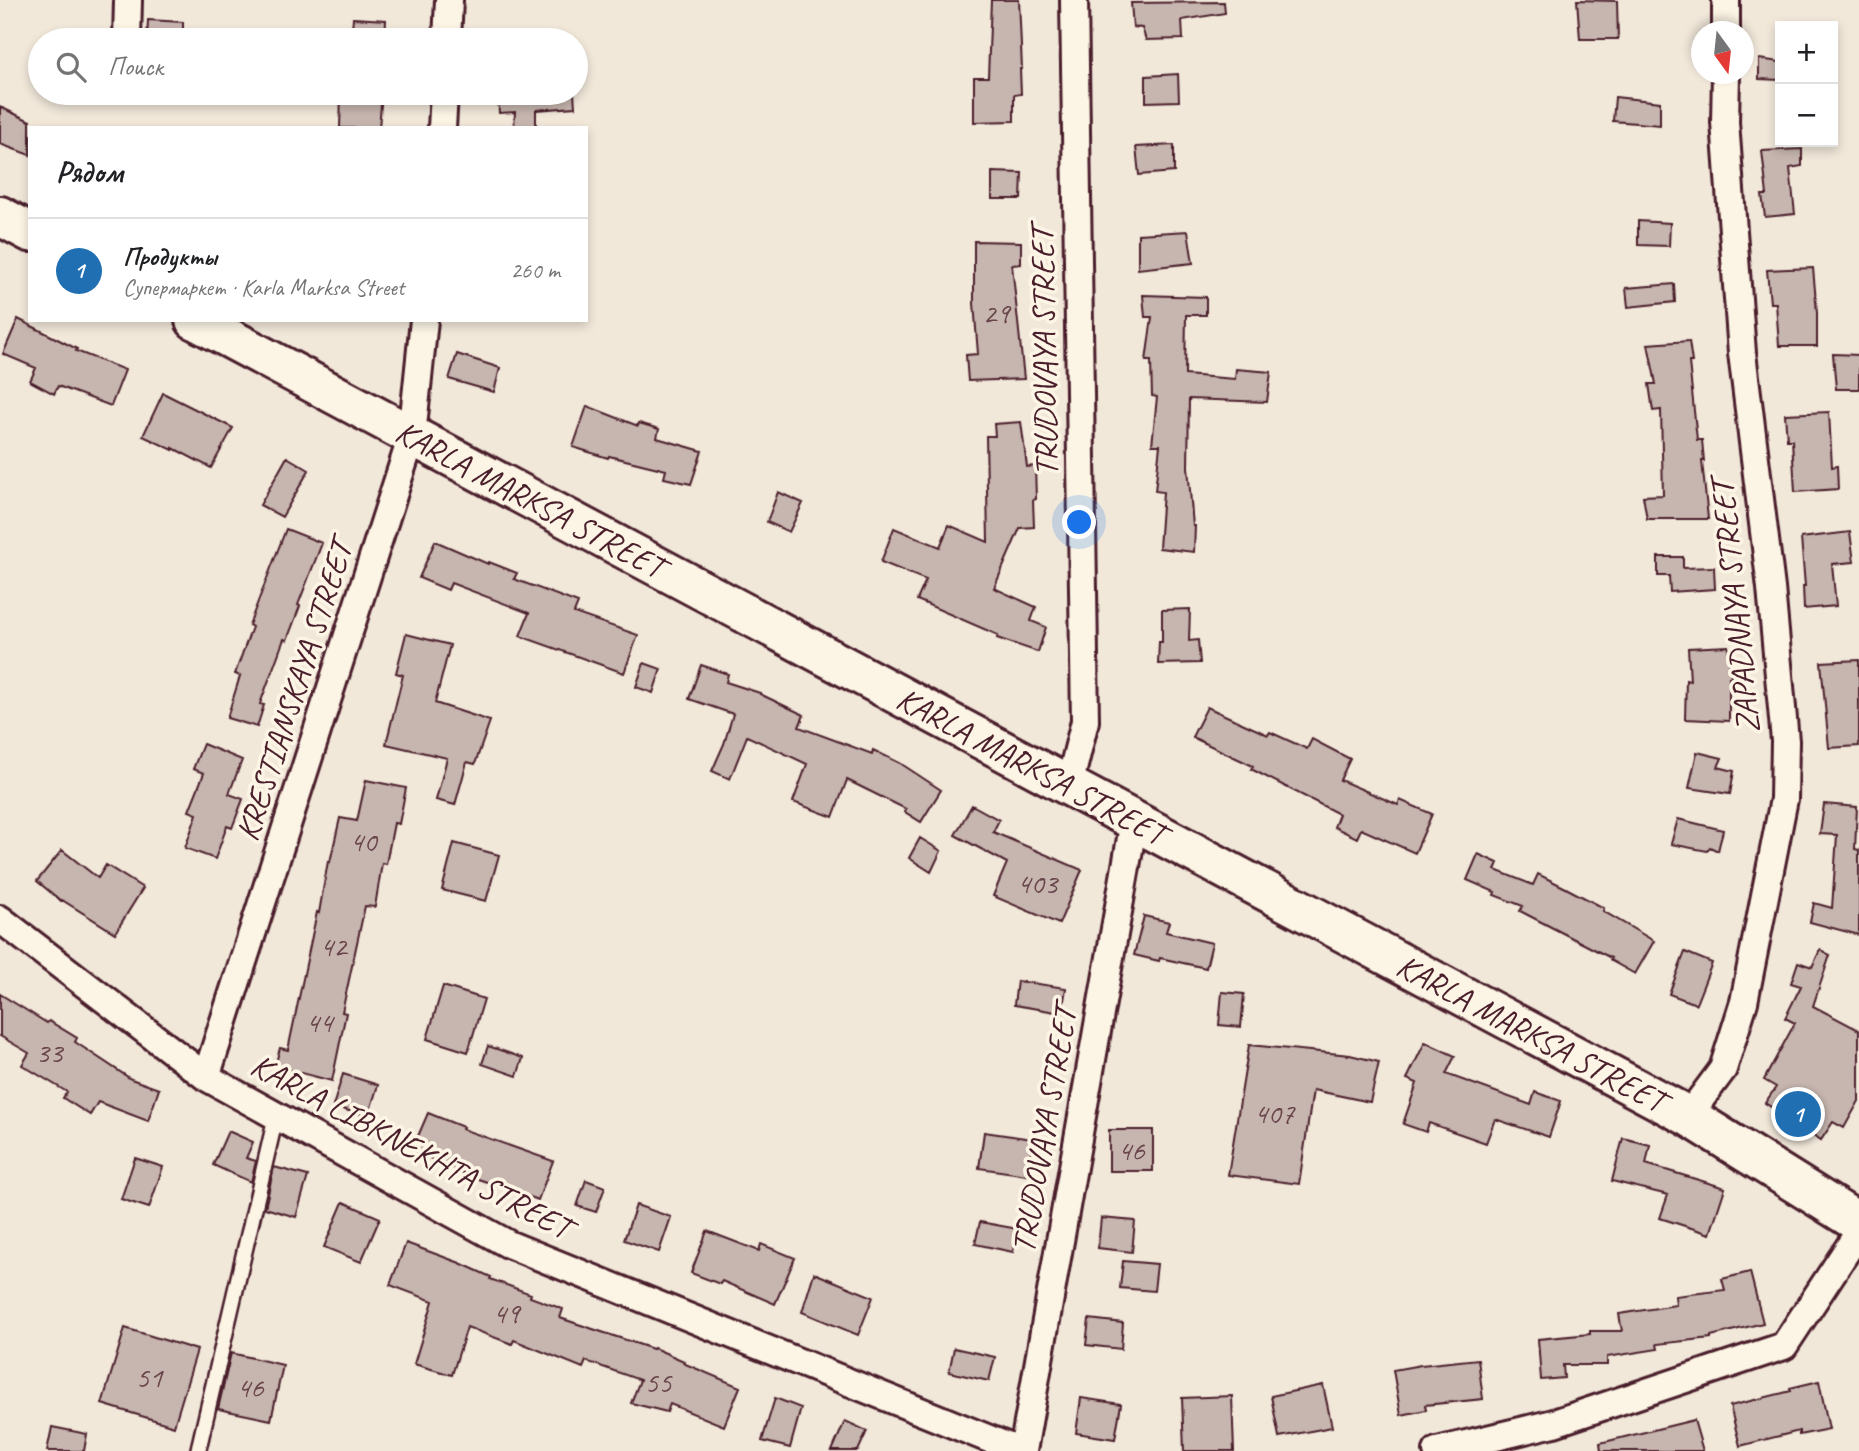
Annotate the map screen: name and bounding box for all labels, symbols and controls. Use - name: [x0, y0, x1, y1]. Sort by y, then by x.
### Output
- north arrow: [1691, 21, 1754, 84]
- map controls: [1775, 21, 1838, 147]
- button: +: [1775, 21, 1838, 84]
- search box: [28, 28, 588, 105]
- icon: search: [52, 48, 90, 86]
- text: Поиск: [108, 50, 163, 83]
- button: −: [1775, 84, 1838, 147]
- text: Рядом: [56, 153, 123, 191]
- street label: TRUDOVAYA STREET: [1021, 219, 1067, 477]
- text: Продукты: [123, 240, 217, 273]
- text: 1: [74, 256, 84, 285]
- text: 260 m: [511, 256, 560, 285]
- text: Супермаркет · Karla Marksa Street: [123, 273, 404, 302]
- house number: 29: [983, 294, 1012, 332]
- street label: KARLA MARKSA STREET: [389, 411, 678, 591]
- street label: ZAPADNAYA STREET: [1700, 471, 1769, 735]
- your location: [1062, 505, 1096, 539]
- street label: KRESTIANSKAYA STREET: [226, 529, 365, 846]
- street label: KARLA MARKSA STREET: [890, 678, 1179, 858]
- house number: 40: [350, 822, 379, 860]
- house number: 403: [1017, 864, 1060, 902]
- house number: 42: [320, 927, 349, 965]
- street label: KARLA MARKSA STREET: [1390, 945, 1679, 1125]
- street label: TRUDOVAYA STREET: [1002, 996, 1088, 1256]
- house number: 44: [306, 1003, 335, 1041]
- house number: 33: [36, 1033, 65, 1071]
- street label: KARLA LIBKNEKHTA STREET: [244, 1044, 585, 1252]
- pin: 1: [1775, 1088, 1821, 1140]
- house number: 407: [1254, 1094, 1296, 1132]
- house number: 46: [1118, 1131, 1146, 1169]
- house number: 49: [493, 1294, 522, 1332]
- house number: 51: [136, 1358, 164, 1396]
- house number: 55: [645, 1363, 673, 1401]
- house number: 46: [237, 1368, 265, 1406]

